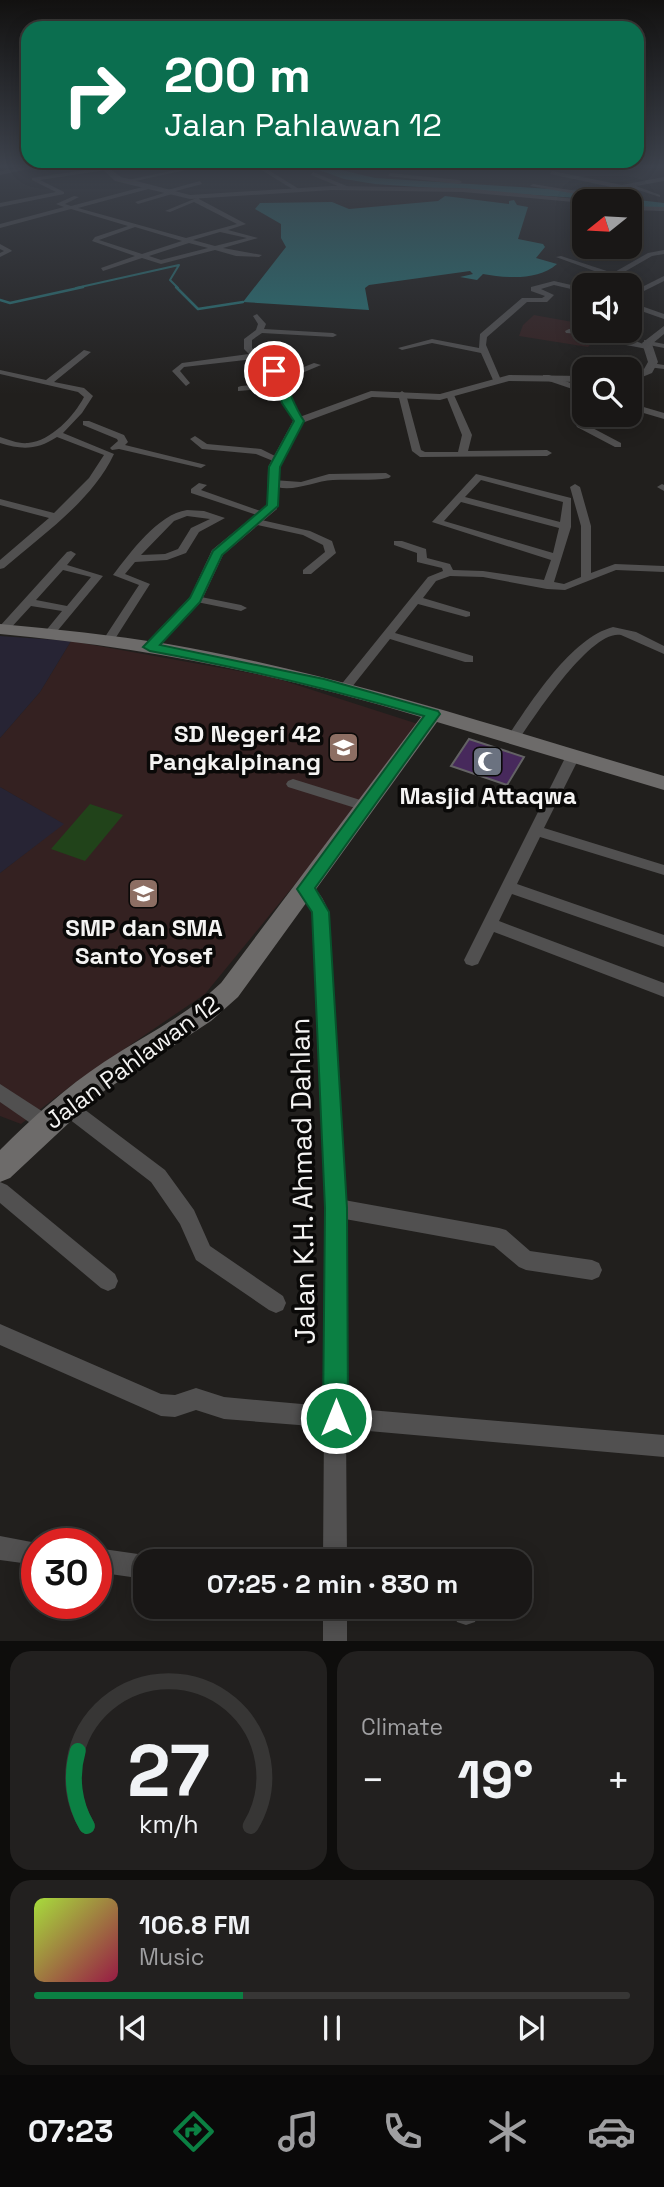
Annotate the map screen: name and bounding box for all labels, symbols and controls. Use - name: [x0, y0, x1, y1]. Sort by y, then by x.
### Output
- text: 200 m: [164, 44, 311, 106]
- icon: right: [49, 49, 140, 140]
- text: Jalan Pahlawan 12: [164, 105, 442, 145]
- north arrow: [572, 189, 642, 259]
- map controls: [572, 189, 642, 427]
- button: sound: [572, 273, 642, 343]
- pin: [244, 341, 304, 401]
- icon: arrive: [255, 352, 293, 390]
- button: search: [572, 357, 642, 427]
- place label: SD Negeri 42 Pangkalpinang: [149, 718, 321, 777]
- school or university icon: SD Negeri 42 Pangkalpinang: [327, 730, 361, 764]
- mosque icon: Masjid Attaqwa: [471, 744, 505, 778]
- place label: Masjid Attaqwa: [399, 780, 577, 811]
- school or university icon: SMP dan SMA Santo Yosef: [127, 876, 161, 910]
- place label: SMP dan SMA Santo Yosef: [65, 912, 223, 971]
- street label: Jalan Pahlawan 12: [39, 988, 225, 1136]
- street label: Jalan K.H. Ahmad Dahlan: [281, 1017, 323, 1345]
- position arrow: [299, 1381, 373, 1455]
- speed limit sign: 30: [21, 1528, 112, 1619]
- text: 07:25 · 2 min · 830 m: [207, 1567, 458, 1601]
- text: Climate: [361, 1712, 443, 1742]
- text: 27: [127, 1725, 210, 1818]
- text: 19°: [457, 1747, 534, 1813]
- text: −: [361, 1756, 385, 1804]
- text: +: [606, 1756, 630, 1804]
- text: km/h: [139, 1808, 198, 1840]
- text: 106.8 FM: [139, 1908, 250, 1942]
- text: Music: [139, 1942, 204, 1972]
- icon: previous: [114, 2009, 152, 2047]
- icon: pause: [313, 2009, 351, 2047]
- icon: next: [512, 2009, 550, 2047]
- icon: directions: [169, 2107, 218, 2156]
- icon: music: [274, 2107, 323, 2156]
- icon: phone: [378, 2107, 427, 2156]
- icon: climate: [483, 2107, 532, 2156]
- icon: car: [587, 2107, 636, 2156]
- text: 07:23: [28, 2111, 114, 2151]

